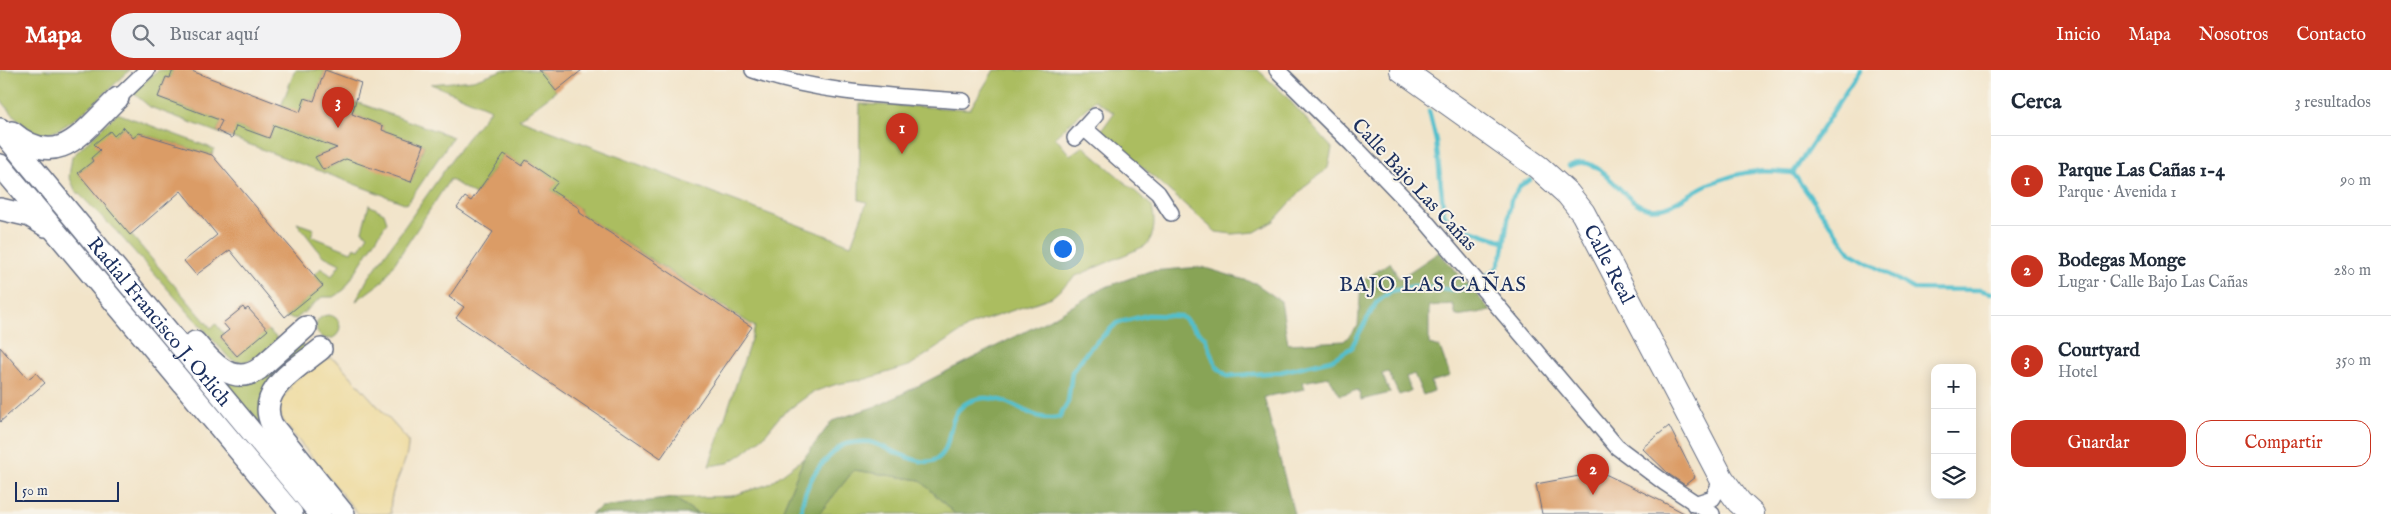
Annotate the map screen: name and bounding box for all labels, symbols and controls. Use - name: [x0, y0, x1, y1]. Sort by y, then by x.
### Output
- search box: [111, 13, 461, 58]
- text: Mapa: [25, 20, 81, 51]
- icon: search: [129, 21, 157, 49]
- text: Buscar aquí: [169, 23, 258, 47]
- text: Inicio: [2056, 24, 2101, 47]
- text: Mapa: [2129, 24, 2171, 47]
- text: Nosotros: [2199, 24, 2268, 47]
- text: Contacto: [2296, 24, 2366, 47]
- pin: 3: [322, 87, 354, 128]
- text: Cerca: [2011, 89, 2061, 116]
- text: 3 resultados: [2295, 93, 2371, 113]
- pin: 1: [886, 113, 918, 154]
- street label: Calle Bajo Las Cañas: [1346, 113, 1482, 257]
- text: Parque Las Cañas 1-4: [2058, 159, 2225, 183]
- text: 1: [2024, 171, 2030, 191]
- text: 90 m: [2340, 171, 2371, 191]
- text: Parque · Avenida 1: [2058, 183, 2176, 203]
- street label: Calle Real: [1577, 221, 1639, 309]
- street label: Radial Francisco J. Orlich: [81, 233, 236, 412]
- your location: [1050, 236, 1076, 262]
- text: Bodegas Monge: [2058, 249, 2186, 273]
- text: 2: [2023, 261, 2031, 281]
- text: 280 m: [2334, 261, 2371, 281]
- district label: BAJO LAS CAÑAS: [1339, 271, 1527, 299]
- text: Lugar · Calle Bajo Las Cañas: [2058, 273, 2248, 293]
- text: Courtyard: [2058, 339, 2140, 363]
- text: 3: [2024, 351, 2030, 371]
- text: 350 m: [2336, 351, 2371, 371]
- text: Hotel: [2058, 363, 2097, 383]
- map controls: [1931, 364, 1976, 499]
- button: +: [1931, 364, 1976, 409]
- button: −: [1931, 409, 1976, 454]
- button: Guardar: [2011, 420, 2186, 467]
- button: Compartir: [2196, 420, 2371, 467]
- pin: 2: [1577, 454, 1609, 495]
- button: layers: [1931, 454, 1976, 499]
- scale bar: [15, 479, 119, 502]
- text: 50 m: [22, 482, 48, 500]

